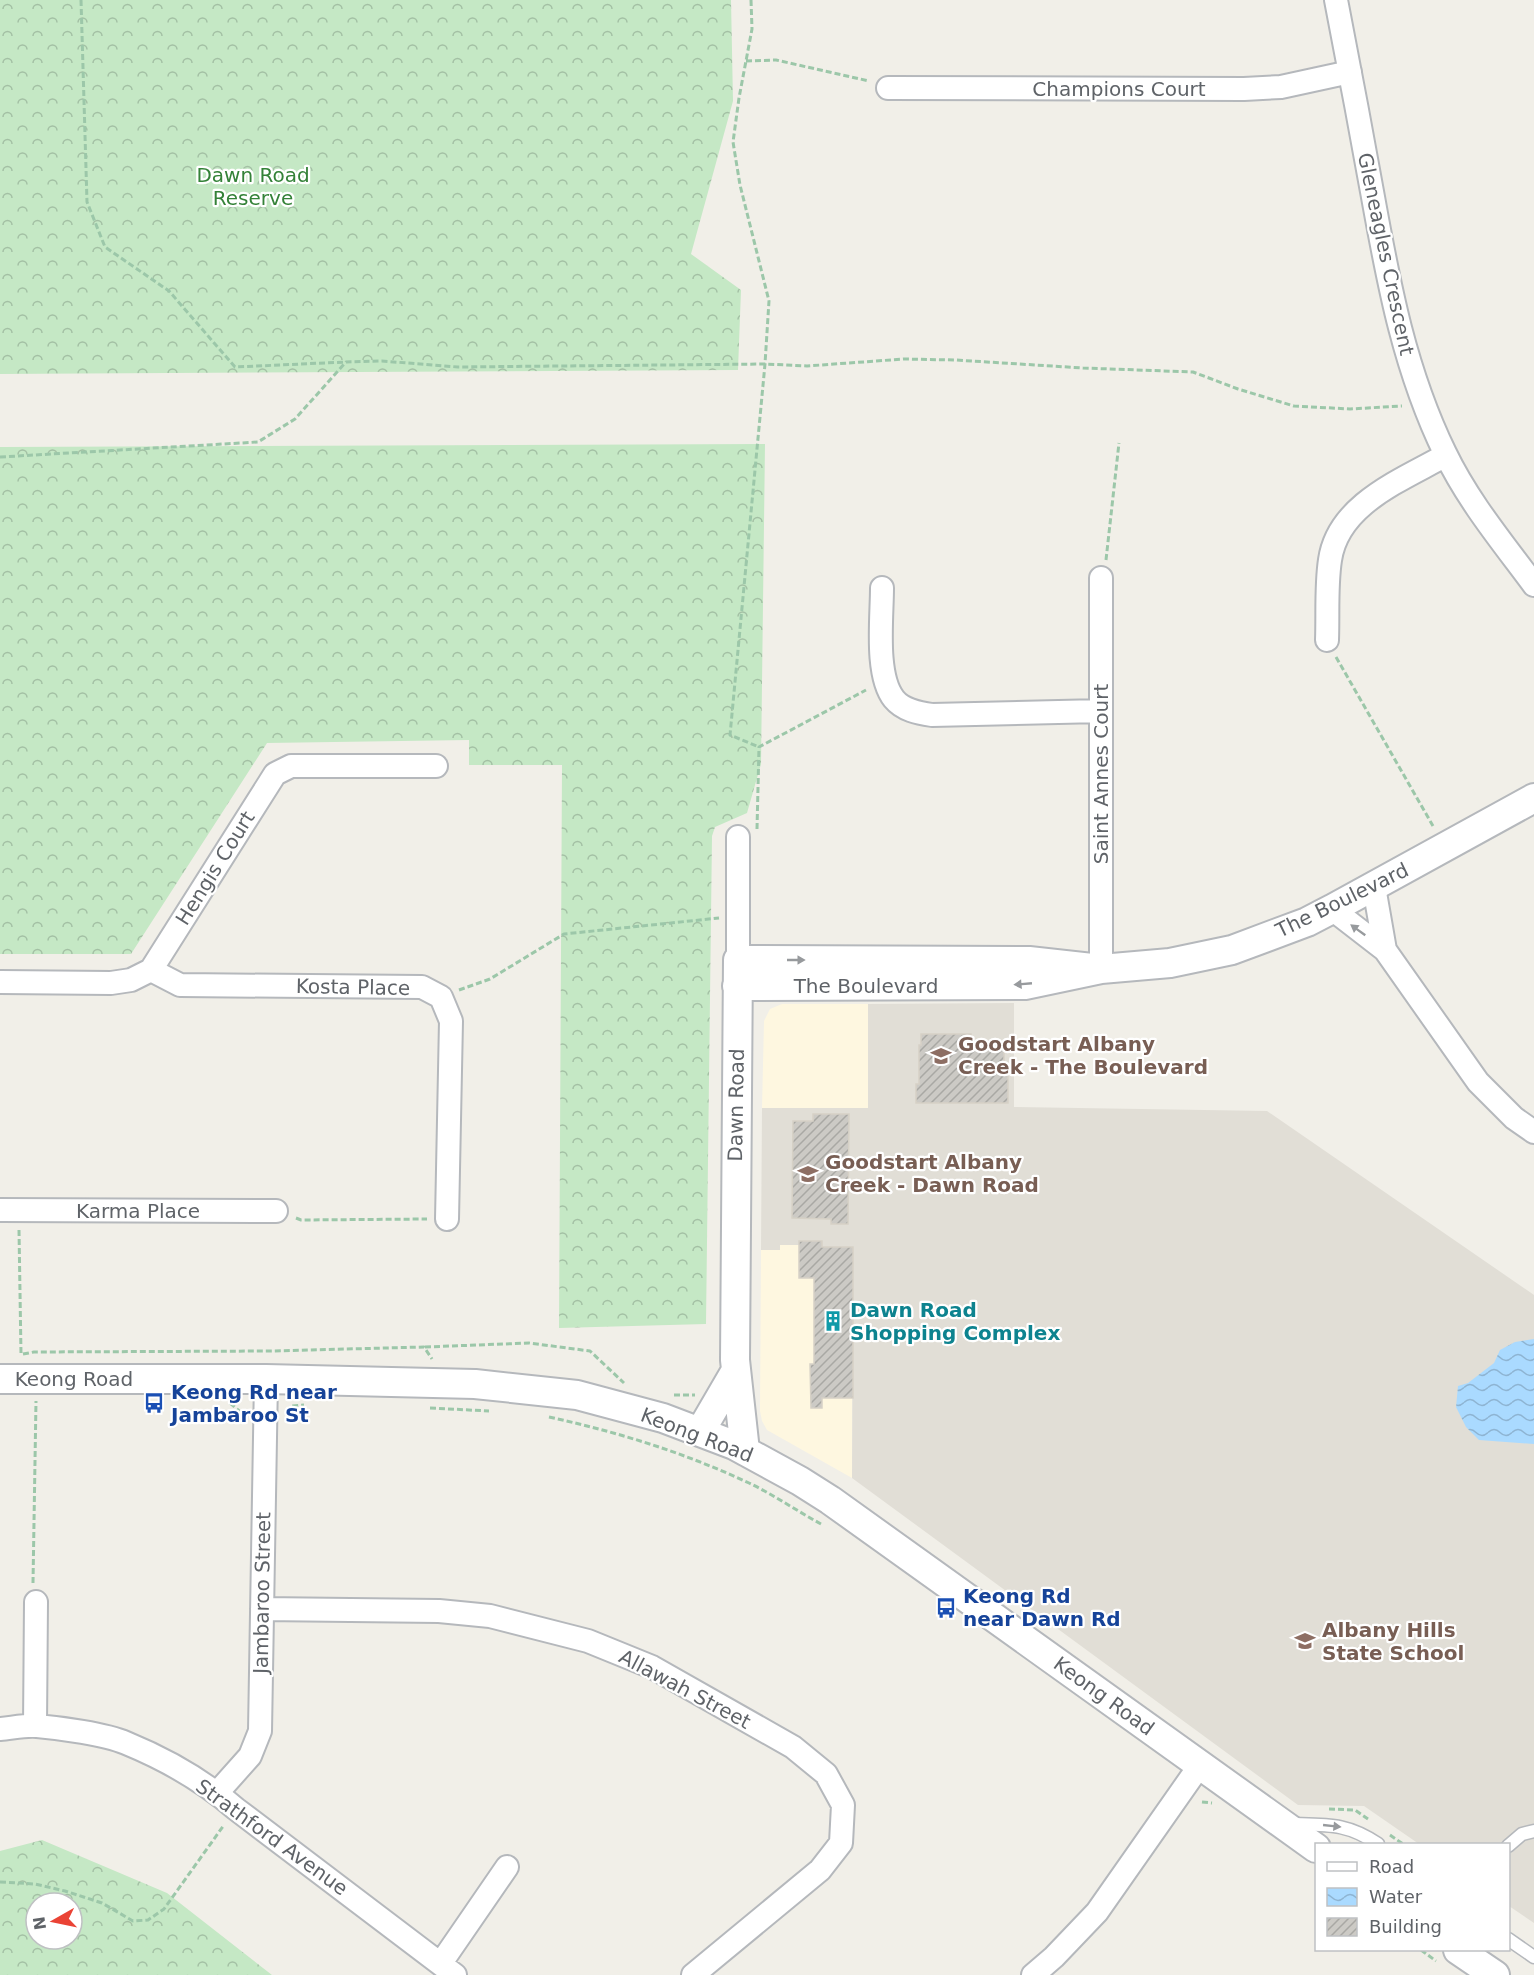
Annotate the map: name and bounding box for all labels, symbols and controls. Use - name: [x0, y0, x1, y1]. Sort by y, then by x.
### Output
- street label: Champions Court: [1032, 77, 1206, 101]
- street label: Gleneagles Crescent: [1353, 151, 1419, 358]
- park label: Dawn Road Reserve: [196, 163, 310, 210]
- street label: Saint Annes Court: [1089, 684, 1113, 864]
- street label: Hengis Court: [170, 806, 260, 929]
- street label: The Boulevard: [1271, 857, 1412, 943]
- one-way arrow: [1350, 924, 1366, 937]
- one-way arrow: [787, 955, 806, 965]
- street label: Kosta Place: [296, 974, 410, 1000]
- street label: The Boulevard: [793, 974, 938, 998]
- one-way arrow: [1013, 979, 1032, 989]
- place label: Goodstart Albany Creek - The Boulevard: [958, 1032, 1208, 1079]
- school or university icon: Goodstart Albany Creek - The Boulevard: [929, 1044, 953, 1068]
- street label: Dawn Road: [723, 1048, 749, 1162]
- place label: Goodstart Albany Creek - Dawn Road: [825, 1150, 1039, 1197]
- school or university icon: Goodstart Albany Creek - Dawn Road: [796, 1162, 820, 1186]
- street label: Karma Place: [76, 1199, 200, 1223]
- place label: Dawn Road Shopping Complex: [850, 1298, 1060, 1345]
- building icon: Dawn Road Shopping Complex: [821, 1309, 845, 1333]
- street label: Keong Road: [15, 1367, 133, 1391]
- place label: Keong Rd near Jambaroo St: [169, 1380, 337, 1427]
- bus stop icon: Keong Rd near Jambaroo St: [142, 1391, 166, 1415]
- street label: Keong Road: [637, 1403, 757, 1467]
- street label: Jambaroo Street: [249, 1512, 275, 1676]
- place label: Keong Rd near Dawn Rd: [963, 1584, 1121, 1631]
- bus stop icon: Keong Rd near Dawn Rd: [934, 1596, 958, 1620]
- place label: Albany Hills State School: [1322, 1618, 1464, 1665]
- school or university icon: Albany Hills State School: [1293, 1629, 1317, 1653]
- street label: Allawah Street: [615, 1644, 755, 1734]
- street label: Keong Road: [1049, 1651, 1159, 1741]
- street label: Strathford Avenue: [191, 1774, 353, 1900]
- one-way arrow: [1323, 1821, 1342, 1831]
- legend: [1315, 1843, 1510, 1951]
- text: Road: [1369, 1856, 1414, 1877]
- text: Water: [1369, 1886, 1423, 1907]
- north arrow: [24, 1891, 84, 1951]
- text: N: [29, 1915, 50, 1931]
- text: Building: [1369, 1916, 1442, 1937]

